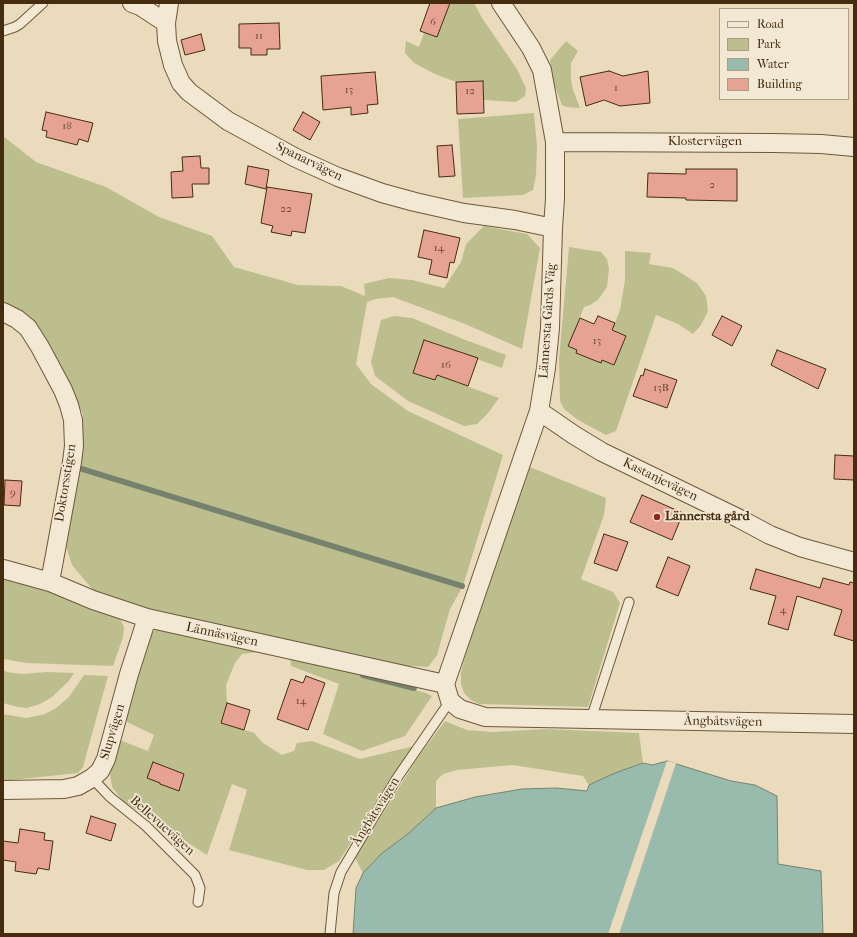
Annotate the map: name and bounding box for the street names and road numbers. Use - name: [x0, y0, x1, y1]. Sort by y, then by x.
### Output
- street label: Klostervägen: [668, 134, 742, 150]
- street label: Spanarvägen: [273, 139, 345, 185]
- street label: Lännersta Gårds Väg: [536, 263, 560, 379]
- street label: Doktorsstigen: [52, 443, 80, 523]
- street label: Kastanjevägen: [620, 455, 700, 505]
- street label: Lännäsvägen: [185, 620, 259, 650]
- street label: Slupvägen: [97, 702, 129, 762]
- street label: Ångbåtsvägen: [684, 714, 762, 730]
- street label: Ångbåtsvägen: [349, 775, 403, 849]
- street label: Bellevuevägen: [126, 793, 198, 859]

